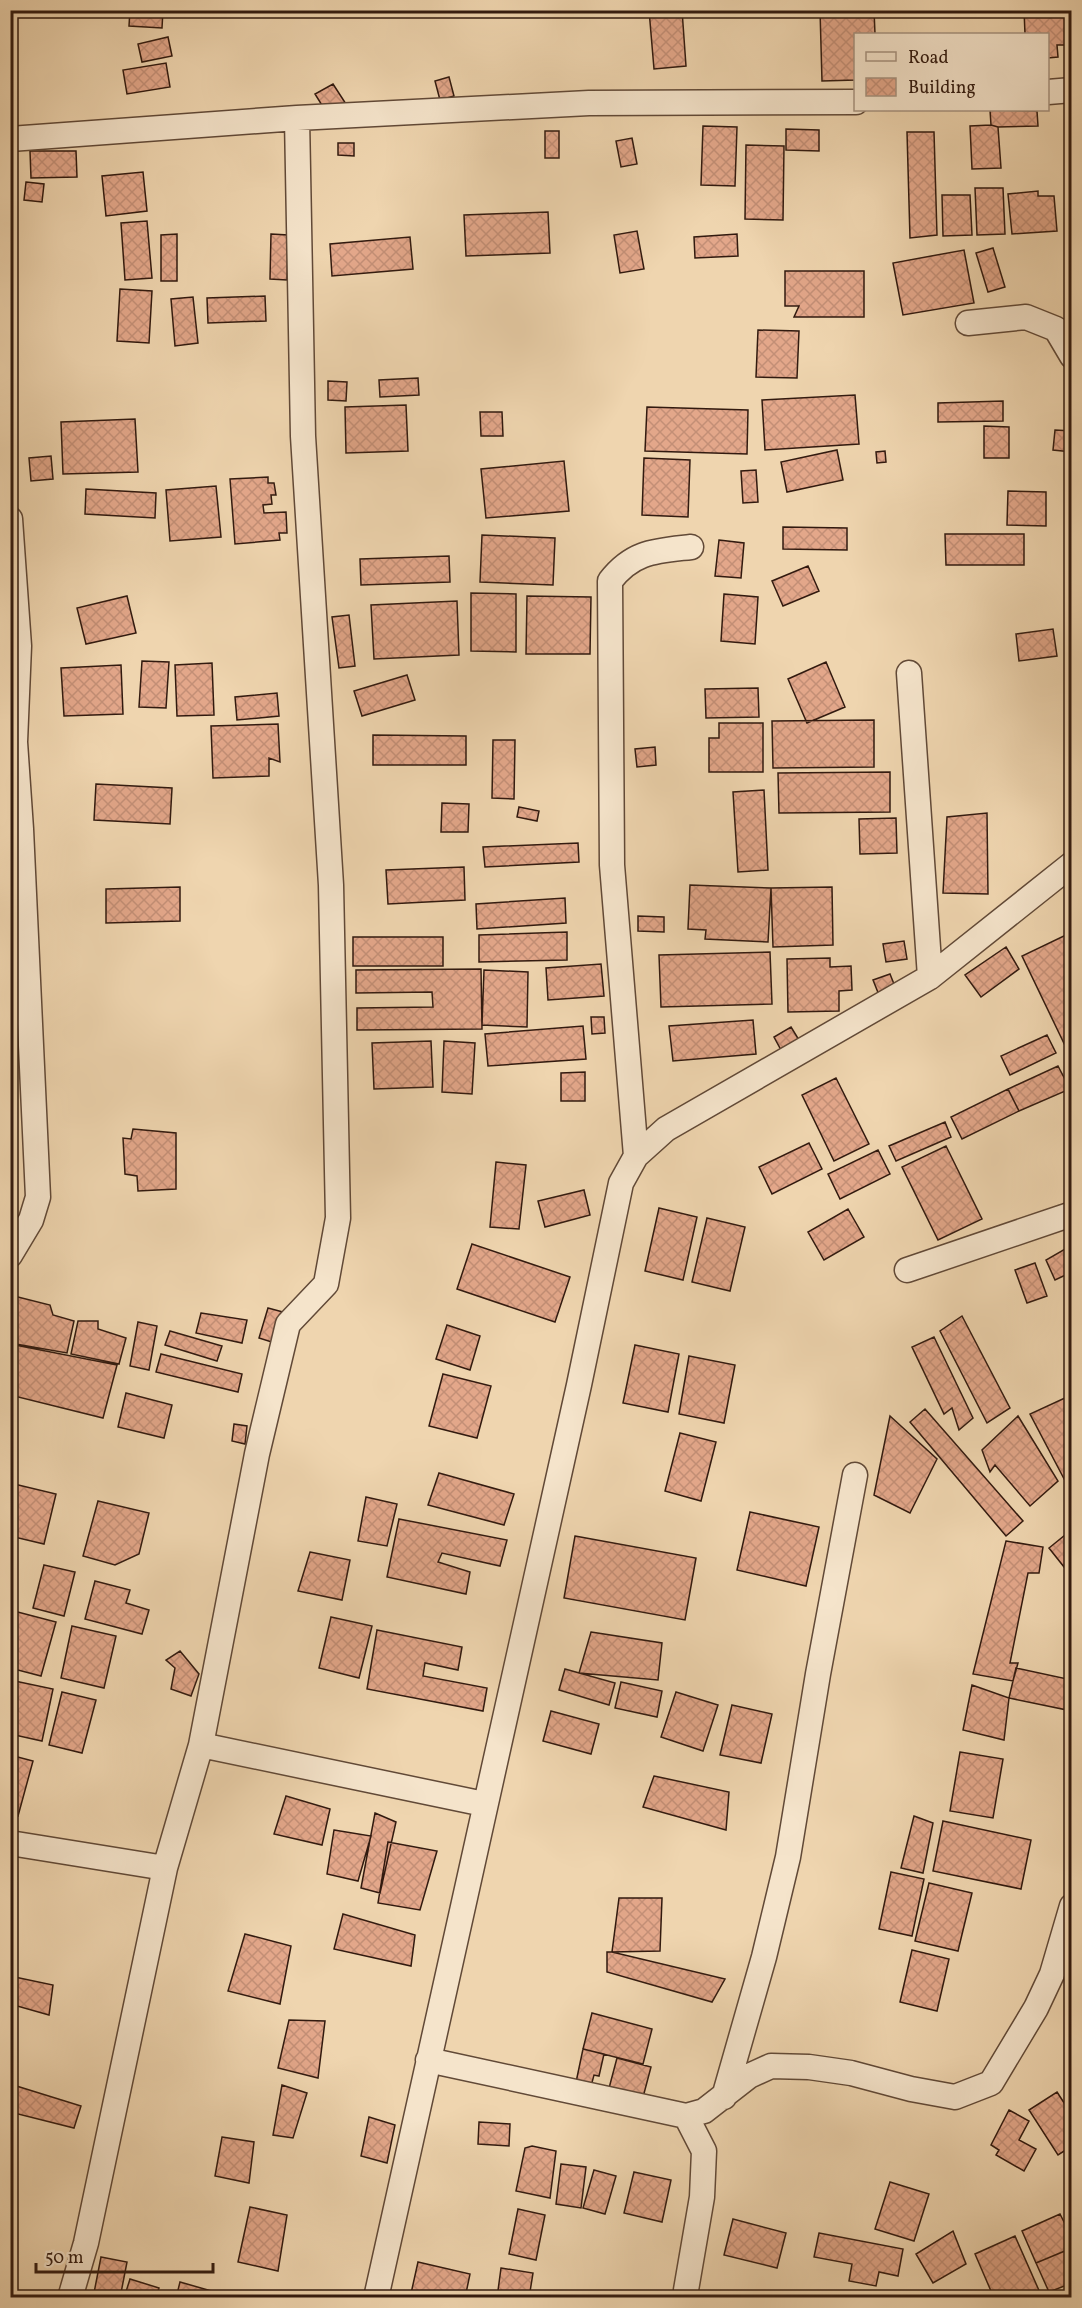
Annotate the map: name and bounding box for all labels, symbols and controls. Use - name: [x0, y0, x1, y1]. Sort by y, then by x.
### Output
- legend: [854, 33, 1049, 111]
- text: Road: [908, 46, 949, 71]
- text: Building: [908, 76, 976, 101]
- scale bar: [36, 2236, 213, 2274]
- text: 50 m: [45, 2246, 84, 2271]

